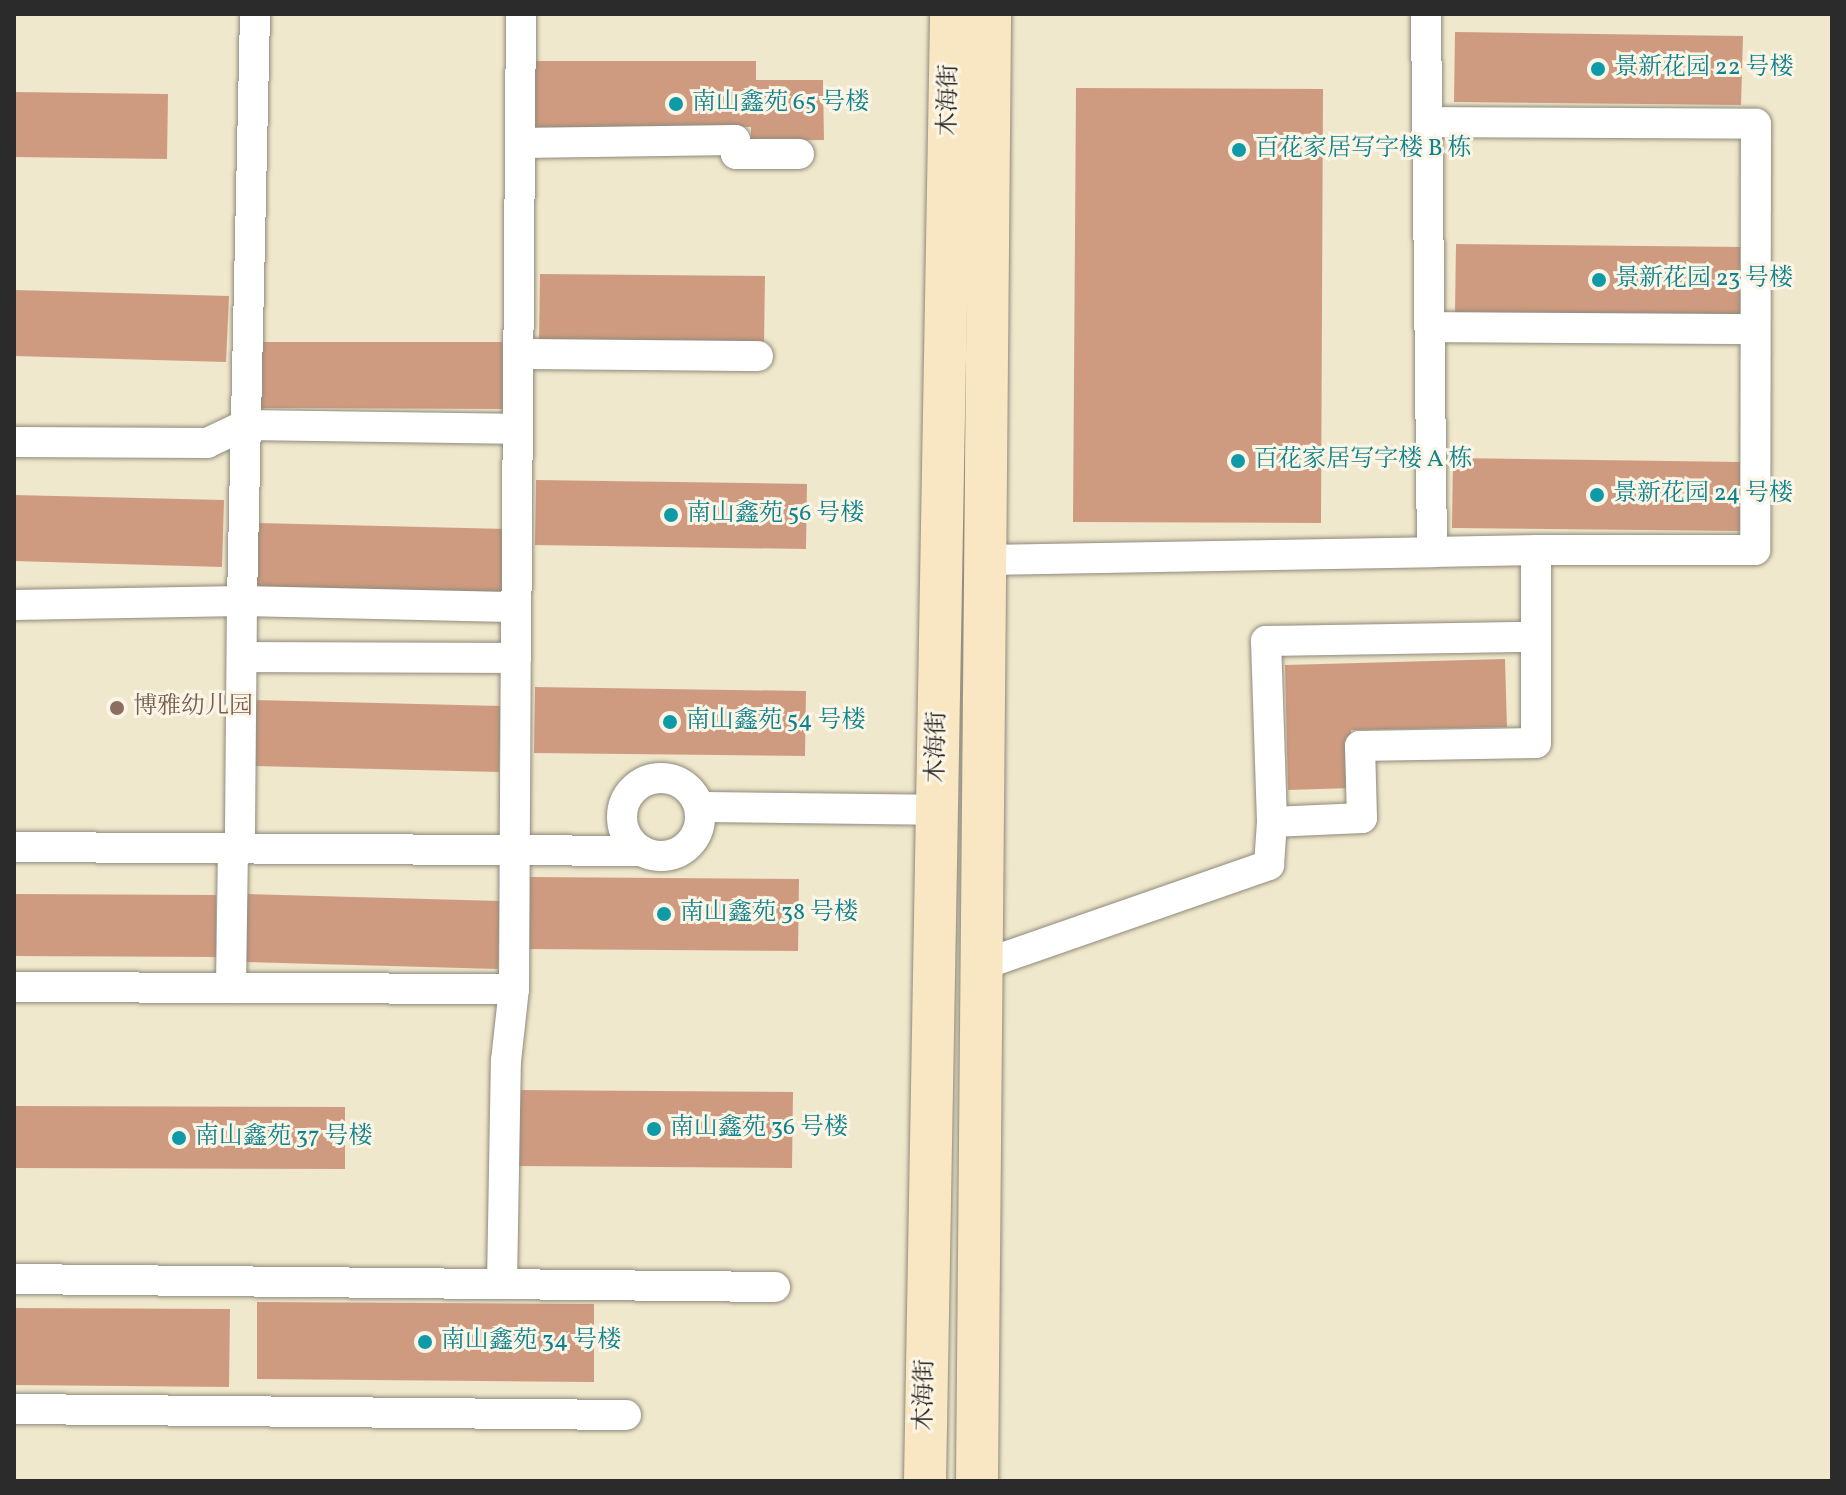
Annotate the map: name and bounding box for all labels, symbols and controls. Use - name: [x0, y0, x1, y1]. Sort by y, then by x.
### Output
- place label: 景新花园 22 号楼: [1614, 55, 1793, 83]
- marker: 景新花园 22 号楼: [1589, 60, 1607, 78]
- street label: 木海街: [935, 64, 965, 136]
- place label: 南山鑫苑 65 号楼: [692, 90, 869, 118]
- marker: 南山鑫苑 65 号楼: [667, 95, 685, 113]
- place label: 百花家居写字楼 B 栋: [1255, 136, 1472, 164]
- marker: 百花家居写字楼 B 栋: [1230, 141, 1248, 159]
- place label: 景新花园 23 号楼: [1615, 266, 1793, 294]
- marker: 景新花园 23 号楼: [1590, 271, 1608, 289]
- place label: 百花家居写字楼 A 栋: [1254, 447, 1472, 475]
- marker: 百花家居写字楼 A 栋: [1229, 452, 1247, 470]
- place label: 景新花园 24 号楼: [1613, 481, 1793, 509]
- marker: 景新花园 24 号楼: [1588, 486, 1606, 504]
- place label: 南山鑫苑 56 号楼: [687, 501, 864, 529]
- marker: 南山鑫苑 56 号楼: [662, 506, 680, 524]
- place label: 博雅幼儿园: [133, 694, 253, 722]
- marker: 博雅幼儿园: [108, 699, 126, 717]
- place label: 南山鑫苑 54 号楼: [686, 708, 865, 736]
- street label: 木海街: [923, 711, 953, 783]
- marker: 南山鑫苑 54 号楼: [661, 713, 679, 731]
- place label: 南山鑫苑 38 号楼: [680, 900, 858, 928]
- marker: 南山鑫苑 38 号楼: [655, 905, 673, 923]
- place label: 南山鑫苑 36 号楼: [670, 1115, 848, 1143]
- marker: 南山鑫苑 36 号楼: [645, 1120, 663, 1138]
- place label: 南山鑫苑 37 号楼: [195, 1124, 373, 1152]
- marker: 南山鑫苑 37 号楼: [170, 1129, 188, 1147]
- place label: 南山鑫苑 34 号楼: [441, 1328, 621, 1356]
- marker: 南山鑫苑 34 号楼: [416, 1333, 434, 1351]
- street label: 木海街: [911, 1359, 941, 1431]

